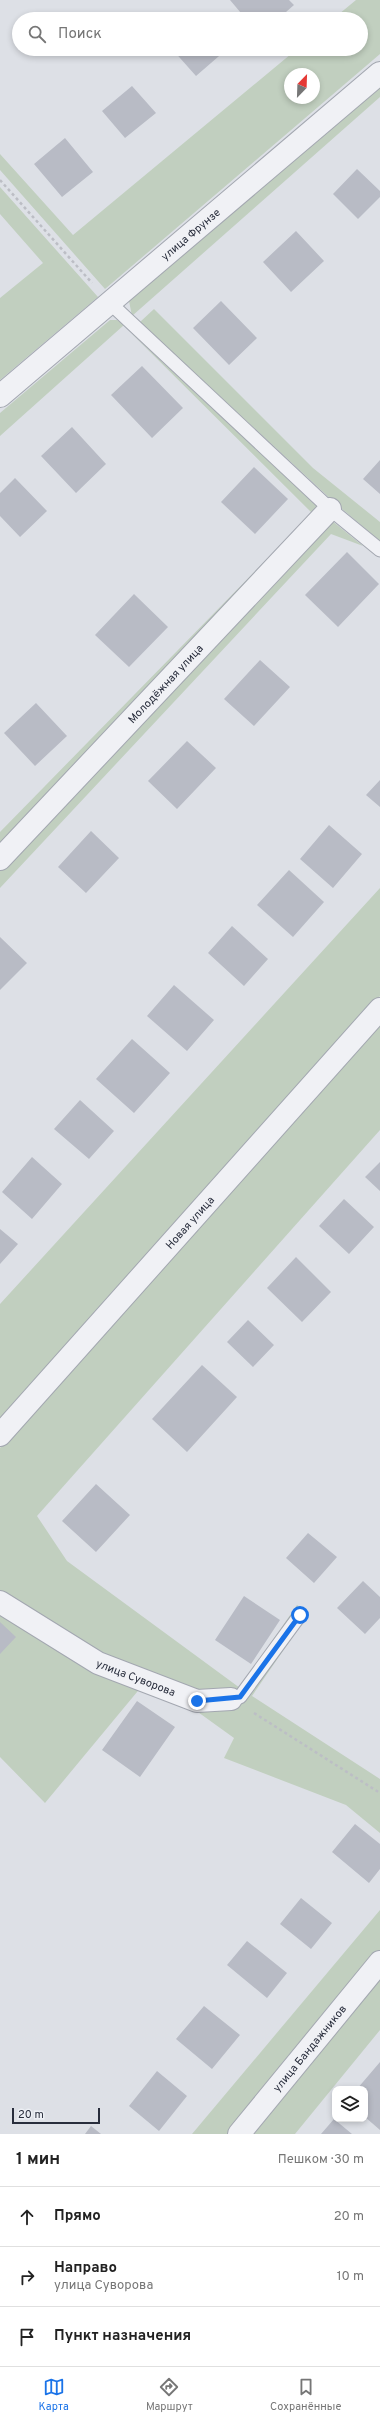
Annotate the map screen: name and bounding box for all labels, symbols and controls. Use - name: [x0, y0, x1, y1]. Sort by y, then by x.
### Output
- search box: [12, 12, 368, 56]
- icon: search: [26, 23, 48, 45]
- text: Поиск: [58, 25, 102, 44]
- north arrow: [284, 68, 320, 104]
- street label: улица Фрунзе: [159, 206, 224, 264]
- street label: Молодёжная улица: [125, 642, 207, 727]
- street label: Новая улица: [163, 1193, 218, 1252]
- route start: [291, 1606, 309, 1624]
- street label: улица Суворова: [94, 1657, 177, 1700]
- route end: [188, 1692, 206, 1710]
- street label: улица Бандажников: [270, 2002, 350, 2095]
- map controls: [332, 2086, 368, 2122]
- button: layers: [332, 2086, 368, 2122]
- scale bar: [12, 2106, 100, 2125]
- text: 20 m: [18, 2108, 44, 2122]
- text: 1 мин: [16, 2149, 60, 2171]
- text: Пешком · 30 m: [278, 2152, 364, 2168]
- icon: ahead: [16, 2206, 38, 2228]
- text: Прямо: [54, 2207, 101, 2226]
- text: 20 m: [334, 2209, 364, 2225]
- text: Направо: [54, 2259, 117, 2278]
- icon: right: [16, 2266, 38, 2288]
- text: 10 m: [337, 2269, 364, 2285]
- text: улица Суворова: [54, 2278, 153, 2294]
- icon: arrive: [16, 2326, 38, 2348]
- text: Пункт назначения: [54, 2327, 191, 2346]
- tab: Карта: [39, 2376, 69, 2414]
- tab: Маршрут: [146, 2376, 193, 2414]
- tab: Сохранённые: [270, 2376, 341, 2414]

